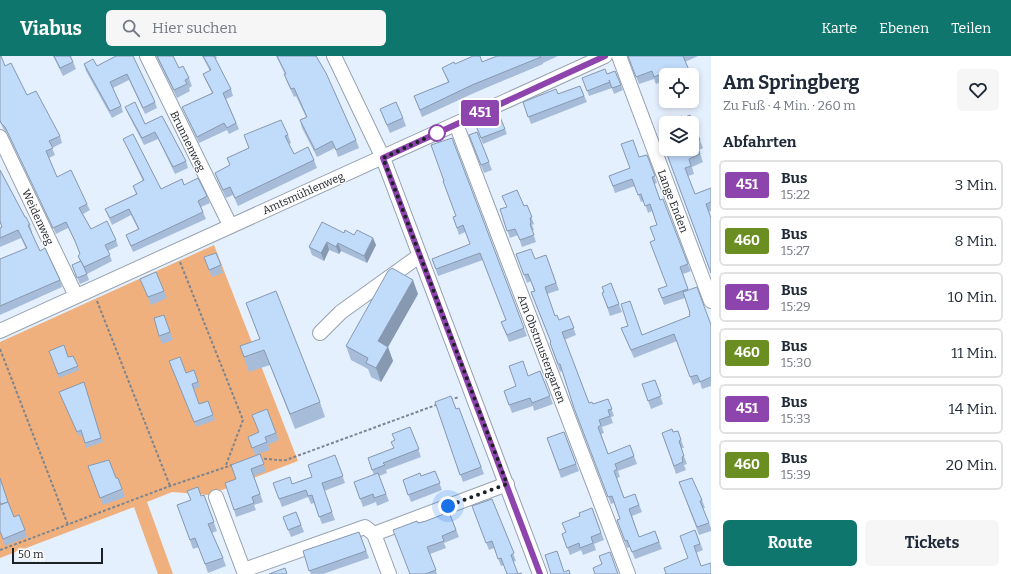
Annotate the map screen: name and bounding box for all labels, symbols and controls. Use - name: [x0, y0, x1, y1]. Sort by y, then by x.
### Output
- search box: [106, 10, 386, 46]
- text: Viabus: [20, 17, 82, 40]
- icon: search: [120, 17, 142, 39]
- text: Hier suchen: [152, 19, 237, 37]
- text: Karte: [822, 20, 857, 37]
- text: Ebenen: [879, 20, 929, 37]
- text: Teilen: [951, 20, 991, 37]
- map controls: [659, 68, 699, 156]
- button: locate: [659, 68, 699, 108]
- button: heart: [957, 69, 999, 111]
- text: Am Springberg: [723, 71, 859, 94]
- text: Zu Fuß · 4 Min. · 260 m: [723, 98, 856, 113]
- line badge: 451: [457, 100, 503, 126]
- text: 451: [469, 104, 491, 121]
- street label: Brunnenweg: [167, 109, 208, 174]
- button: layers: [659, 116, 699, 156]
- unlabelled marker: [428, 124, 446, 142]
- text: Abfahrten: [723, 133, 797, 151]
- street label: Lange Enden: [655, 168, 690, 234]
- text: Bus: [781, 169, 807, 187]
- street label: Amtsmühlenweg: [260, 170, 346, 217]
- text: 451: [736, 176, 758, 193]
- text: 3 Min.: [955, 176, 997, 194]
- street label: Weidenweg: [19, 187, 56, 247]
- text: 15:22: [781, 187, 810, 202]
- text: Bus: [781, 225, 807, 243]
- text: 460: [734, 232, 760, 249]
- text: 8 Min.: [954, 232, 997, 250]
- text: 15:27: [781, 243, 809, 258]
- text: Bus: [781, 281, 807, 299]
- text: 451: [736, 288, 758, 305]
- text: 10 Min.: [948, 288, 997, 306]
- street label: Am Obstmustergarten: [515, 293, 568, 405]
- text: 15:29: [781, 299, 811, 314]
- text: Bus: [781, 337, 807, 355]
- text: 460: [734, 344, 760, 361]
- text: 11 Min.: [951, 344, 997, 362]
- text: 15:30: [781, 355, 812, 370]
- text: Bus: [781, 393, 807, 411]
- text: 451: [736, 400, 758, 417]
- text: 14 Min.: [949, 400, 997, 418]
- text: 15:33: [781, 411, 811, 426]
- text: Bus: [781, 449, 807, 467]
- text: 460: [734, 456, 760, 473]
- text: 20 Min.: [946, 456, 997, 474]
- text: 15:39: [781, 467, 811, 482]
- your location: [438, 496, 458, 516]
- button: Route: [723, 520, 857, 566]
- button: Tickets: [865, 520, 999, 566]
- scale bar: [12, 546, 103, 565]
- text: 50 m: [18, 548, 44, 561]

